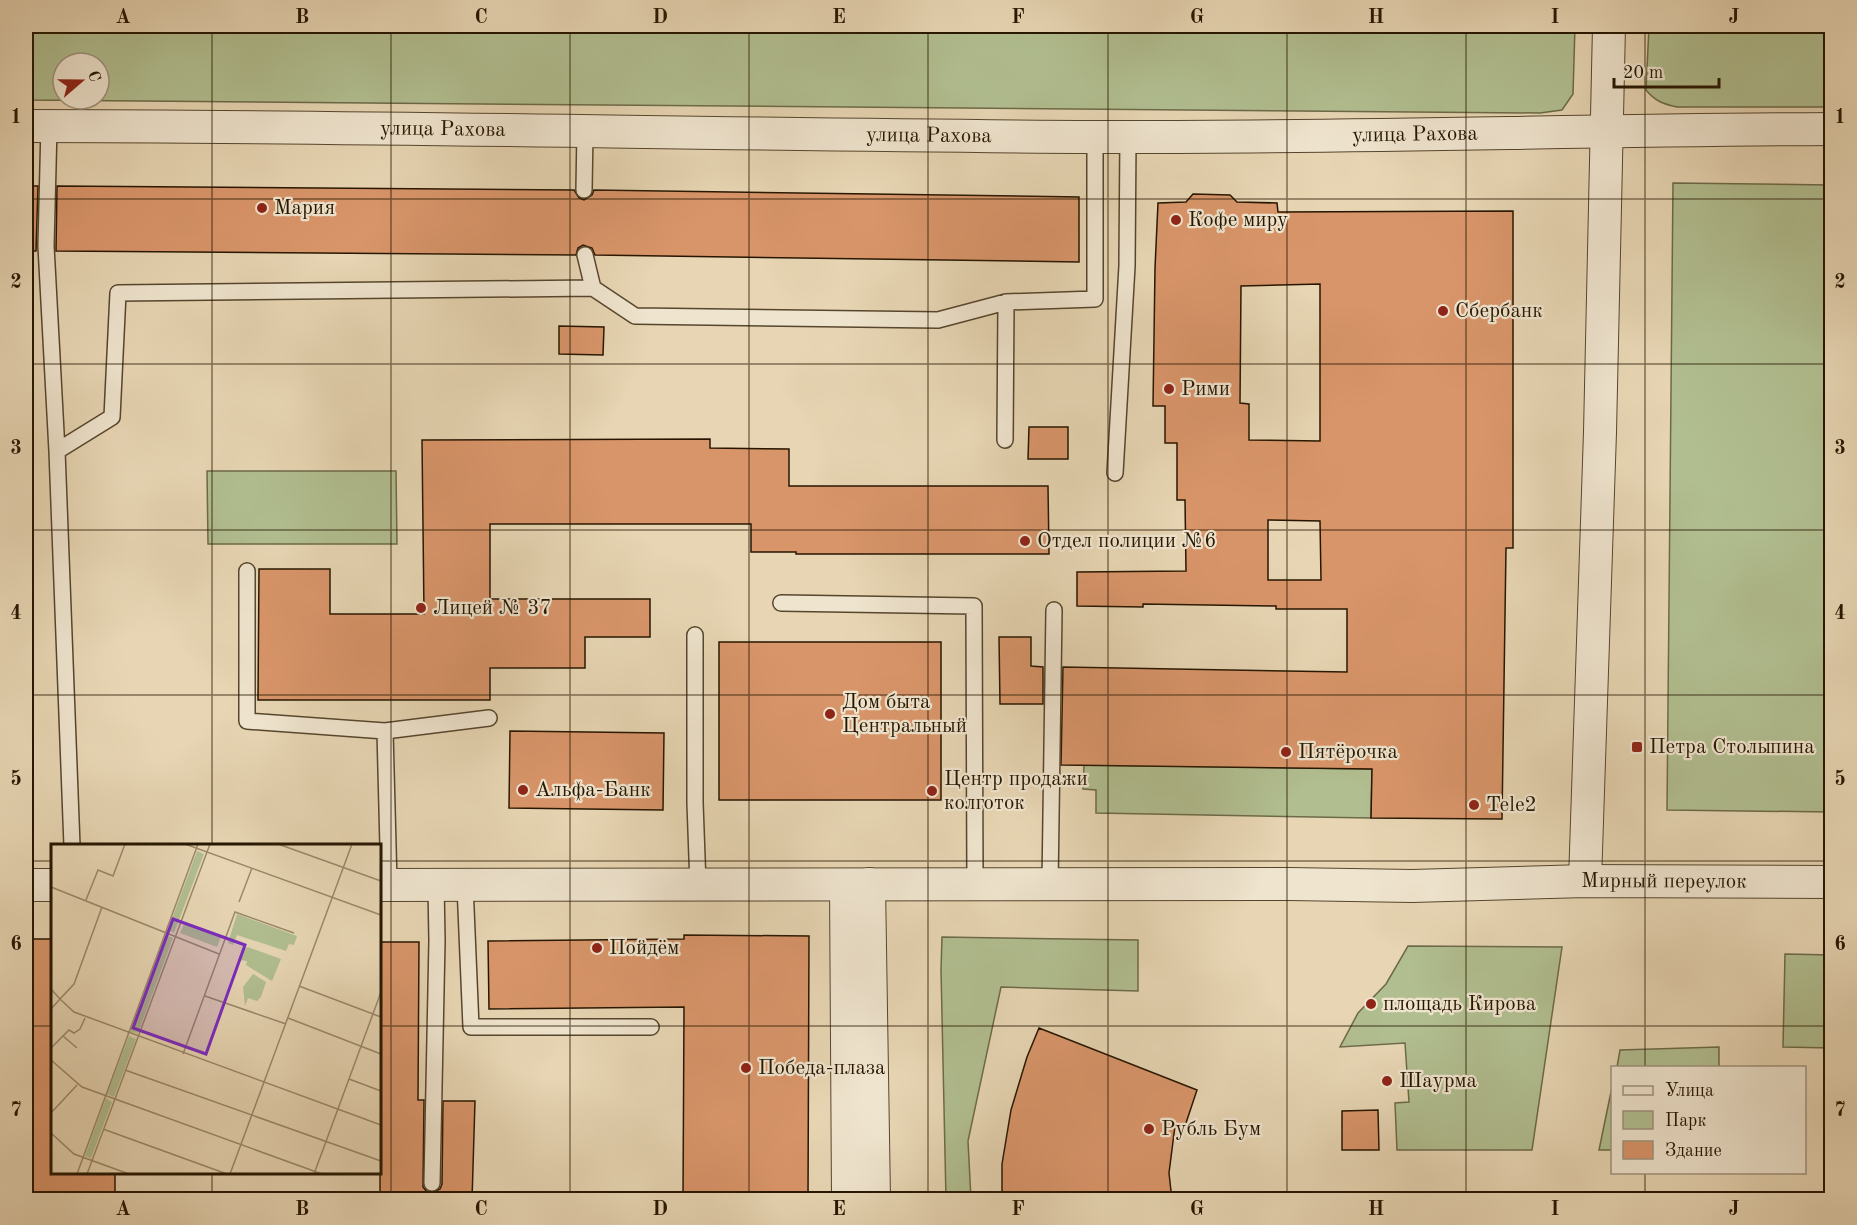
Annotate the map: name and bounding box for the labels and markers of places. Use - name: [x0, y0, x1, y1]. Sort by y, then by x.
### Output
- place label: Мария: [274, 198, 335, 219]
- marker: Мария: [255, 201, 269, 215]
- place label: Кофе миру: [1188, 210, 1288, 231]
- marker: Кофе миру: [1169, 213, 1183, 227]
- place label: Сбербанк: [1455, 301, 1543, 322]
- marker: Сбербанк: [1436, 304, 1450, 318]
- place label: Рими: [1181, 379, 1230, 400]
- marker: Рими: [1162, 382, 1176, 396]
- place label: Отдел полиции №6: [1037, 531, 1216, 552]
- marker: Отдел полиции №6: [1018, 534, 1032, 548]
- place label: Лицей № 37: [433, 598, 552, 619]
- marker: Лицей № 37: [414, 601, 428, 615]
- place label: Дом быта Центральный: [842, 692, 967, 737]
- marker: Дом быта Центральный: [823, 707, 837, 721]
- place label: Петра Столыпина: [1649, 737, 1815, 758]
- marker: Петра Столыпина: [1630, 740, 1644, 754]
- place label: Пятёрочка: [1298, 742, 1398, 763]
- marker: Пятёрочка: [1279, 745, 1293, 759]
- place label: Центр продажи колготок: [944, 769, 1088, 814]
- place label: Альфа-Банк: [535, 780, 651, 801]
- marker: Альфа-Банк: [516, 783, 530, 797]
- marker: Центр продажи колготок: [925, 784, 939, 798]
- place label: Tele2: [1486, 795, 1537, 816]
- marker: Tele2: [1467, 798, 1481, 812]
- place label: Пойдём: [609, 938, 679, 959]
- marker: Пойдём: [590, 941, 604, 955]
- place label: площадь Кирова: [1383, 994, 1536, 1015]
- marker: площадь Кирова: [1364, 997, 1378, 1011]
- place label: Победа-плаза: [758, 1058, 885, 1079]
- marker: Победа-плаза: [739, 1061, 753, 1075]
- place label: Шаурма: [1399, 1071, 1477, 1092]
- marker: Шаурма: [1380, 1074, 1394, 1088]
- place label: Рубль Бум: [1161, 1119, 1261, 1140]
- marker: Рубль Бум: [1142, 1122, 1156, 1136]

